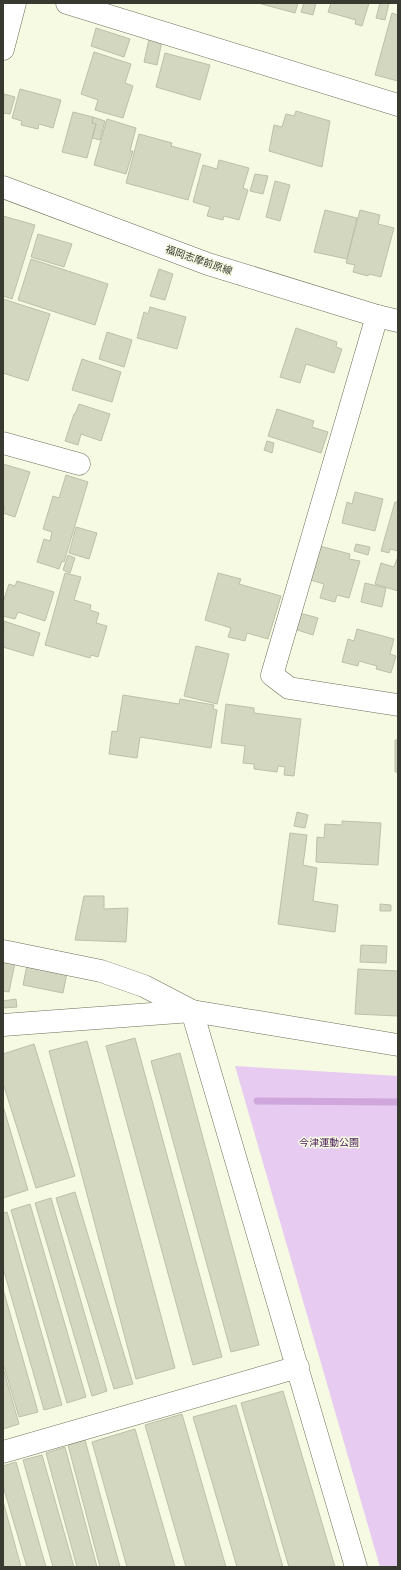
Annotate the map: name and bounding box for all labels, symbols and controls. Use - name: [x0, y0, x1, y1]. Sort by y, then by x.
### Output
- street label: 福岡志摩前原線: [164, 242, 234, 278]
- park label: 今津運動公園: [299, 1136, 359, 1149]

